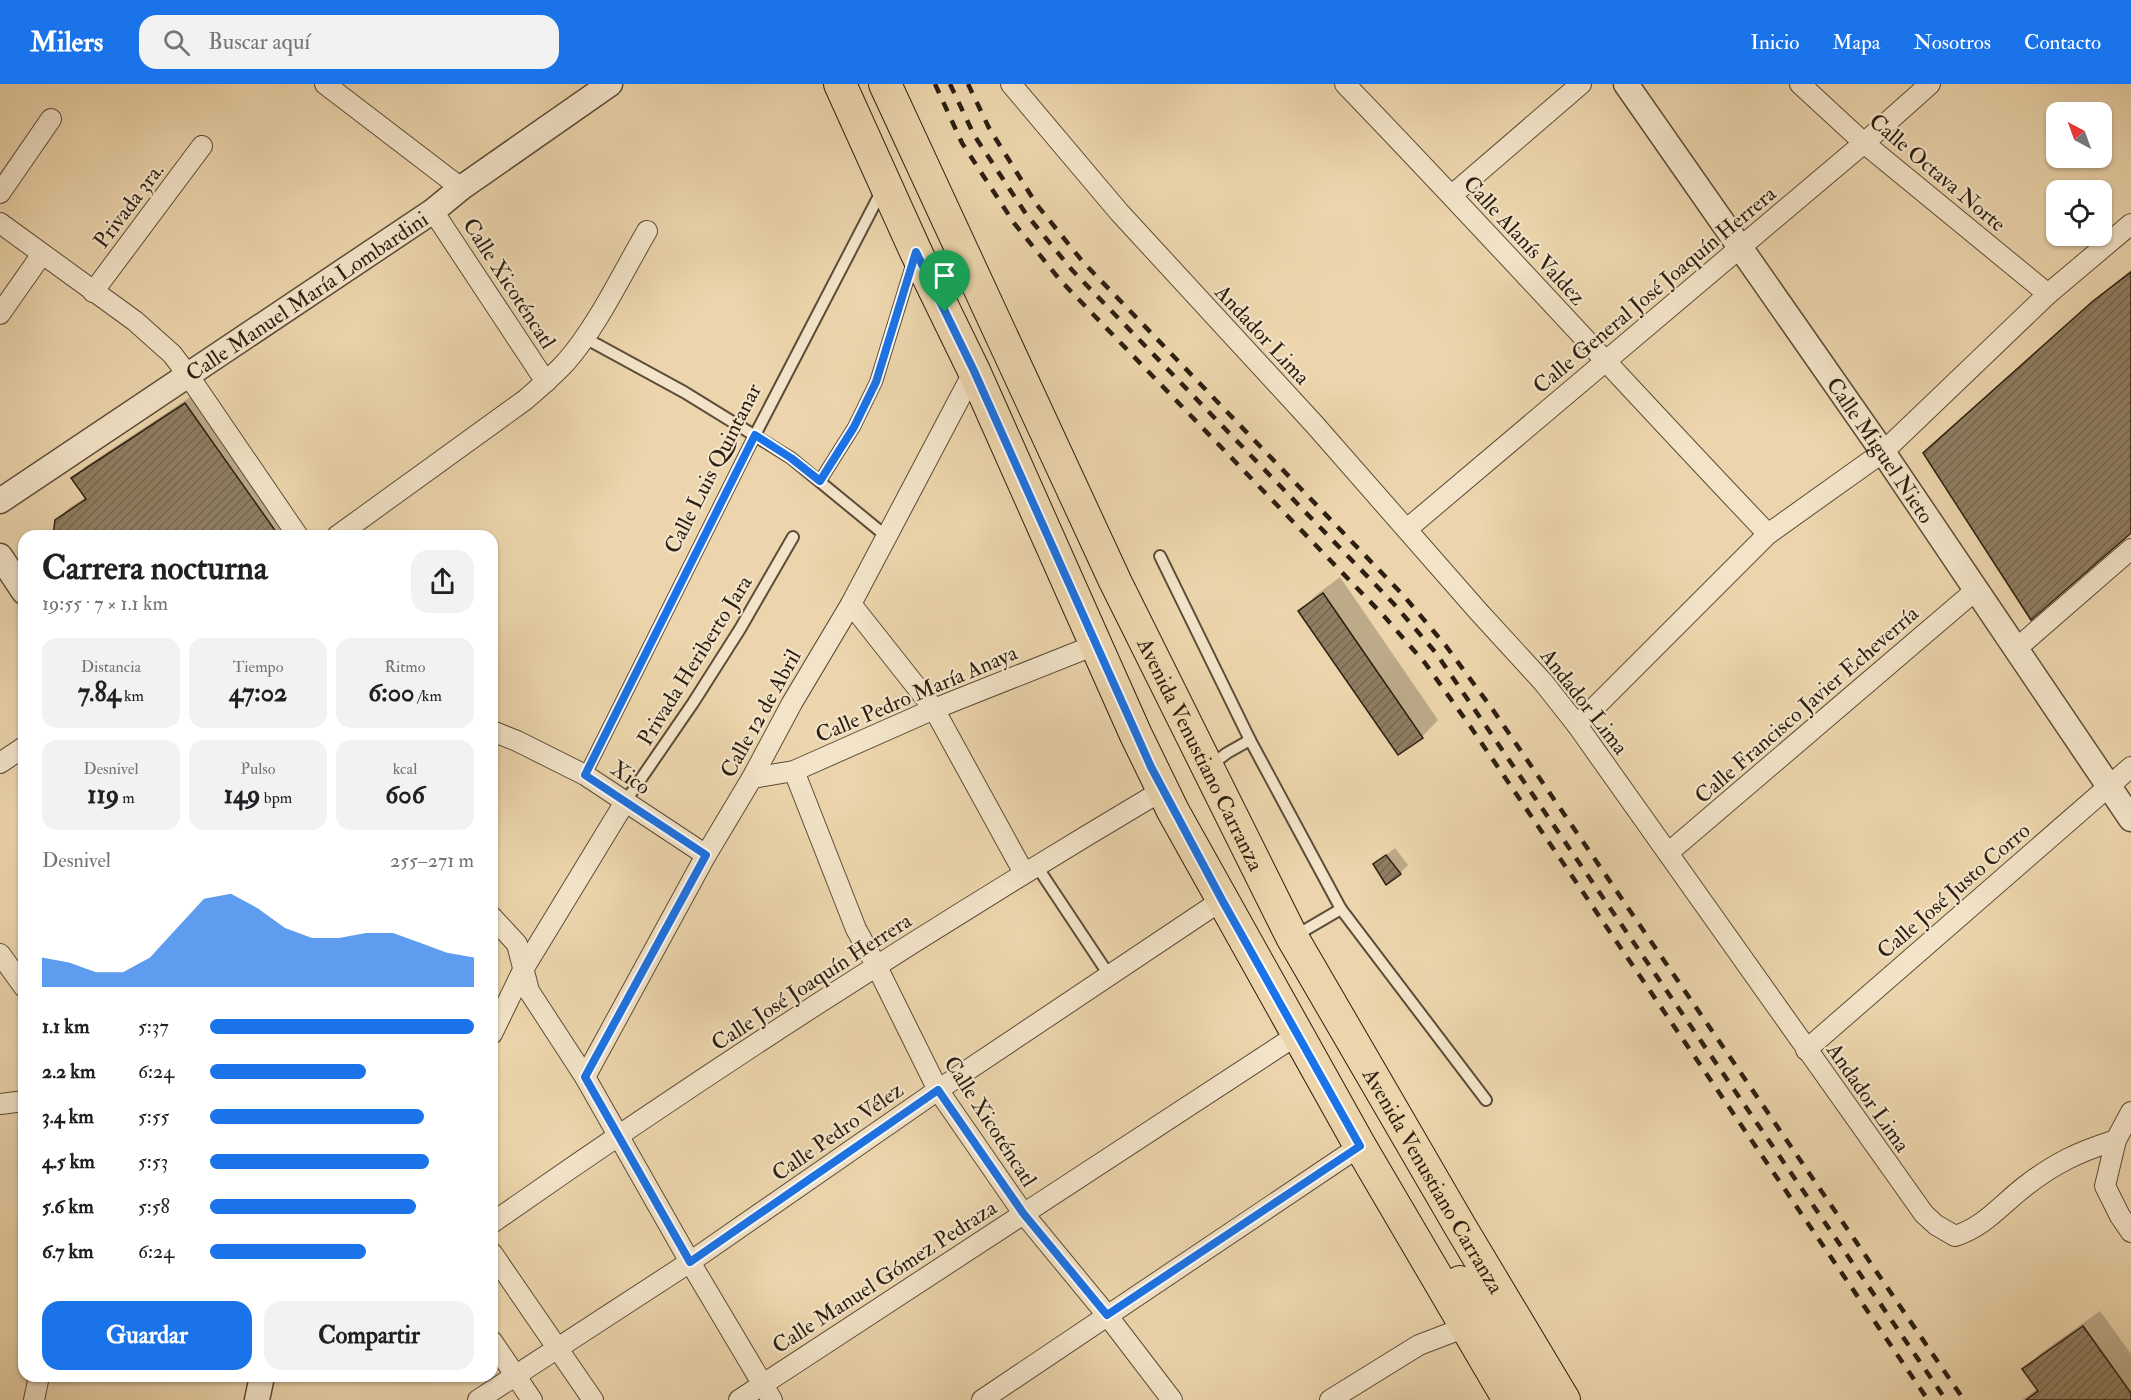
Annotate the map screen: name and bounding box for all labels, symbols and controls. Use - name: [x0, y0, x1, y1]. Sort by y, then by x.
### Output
- search box: [139, 15, 559, 69]
- text: Milers: [30, 25, 103, 60]
- icon: search: [160, 26, 193, 59]
- text: Buscar aquí: [208, 28, 310, 56]
- text: Inicio: [1750, 29, 1799, 56]
- text: Mapa: [1832, 29, 1880, 56]
- text: Nosotros: [1913, 29, 1991, 56]
- text: Contacto: [2024, 29, 2101, 56]
- north arrow: [2046, 102, 2112, 168]
- map controls: [2046, 102, 2112, 246]
- street label: Calle Octava Norte: [1863, 107, 2011, 238]
- street label: Privada 3ra.: [88, 157, 170, 254]
- street label: Calle Alanís Valdez: [1457, 170, 1592, 312]
- street label: Calle General José Joaquín Herrera: [1527, 179, 1783, 400]
- button: locate: [2046, 180, 2112, 246]
- street label: Calle Manuel María Lombardini: [181, 205, 434, 388]
- street label: Calle Xicoténcatl: [456, 213, 562, 355]
- pin: [919, 250, 970, 312]
- icon: arrive: [928, 259, 961, 292]
- street label: Andador Lima: [1208, 278, 1317, 391]
- street label: Calle Miguel Nieto: [1820, 372, 1940, 529]
- street label: Calle Luis Quintanar: [658, 378, 768, 558]
- text: Carrera nocturna: [42, 548, 267, 589]
- button: share: [411, 550, 474, 613]
- street label: Privada Heriberto Jara: [631, 569, 759, 751]
- text: 19:55 · 7 × 1.1 km: [42, 591, 168, 616]
- street label: Calle Francisco Javier Echeverría: [1689, 599, 1925, 810]
- street label: Avenida Venustiano Carranza: [1130, 632, 1270, 877]
- street label: Calle Pedro María Anaya: [811, 638, 1022, 749]
- street label: Andador Lima: [1533, 642, 1635, 761]
- street label: Calle 12 de Abril: [714, 644, 808, 783]
- text: Distancia: [81, 657, 141, 677]
- text: Tiempo: [233, 657, 283, 677]
- text: Ritmo: [385, 657, 425, 677]
- text: 7.84: [78, 677, 121, 709]
- text: 47:02: [229, 677, 287, 709]
- text: 6:00: [368, 677, 414, 709]
- text: km: [121, 686, 144, 706]
- text: /km: [414, 686, 442, 706]
- street label: Xico: [605, 754, 656, 801]
- text: Desnivel: [83, 759, 139, 779]
- text: Pulso: [241, 759, 275, 779]
- text: kcal: [393, 759, 417, 779]
- text: 119: [87, 779, 119, 811]
- text: 149: [224, 779, 260, 811]
- text: 606: [385, 779, 425, 811]
- text: m: [119, 788, 135, 808]
- text: bpm: [260, 788, 292, 808]
- street label: Calle José Justo Corro: [1871, 817, 2036, 965]
- text: Desnivel: [42, 848, 111, 873]
- text: 255–271 m: [390, 848, 474, 873]
- street label: Calle José Joaquín Herrera: [706, 906, 918, 1057]
- text: 1.1 km: [42, 1014, 89, 1039]
- text: 5:37: [138, 1014, 169, 1039]
- street label: Andador Lima: [1820, 1037, 1917, 1159]
- street label: Calle Xicoténcatl: [937, 1051, 1043, 1193]
- text: 2.2 km: [42, 1059, 95, 1084]
- text: 6:24: [138, 1059, 174, 1084]
- street label: Avenida Venustiano Carranza: [1356, 1062, 1510, 1300]
- street label: Calle Pedro Vélez: [766, 1076, 909, 1187]
- text: 3.4 km: [42, 1104, 94, 1129]
- text: 5:55: [138, 1104, 169, 1129]
- text: 4.5 km: [42, 1149, 95, 1174]
- text: 5:53: [138, 1149, 168, 1174]
- street label: Calle Manuel Gómez Pedraza: [767, 1193, 1003, 1360]
- text: 5.6 km: [42, 1194, 94, 1219]
- text: 5:58: [138, 1194, 170, 1219]
- text: 6.7 km: [42, 1239, 94, 1264]
- text: 6:24: [138, 1239, 174, 1264]
- button: Guardar: [42, 1301, 252, 1370]
- button: Compartir: [264, 1301, 474, 1370]

